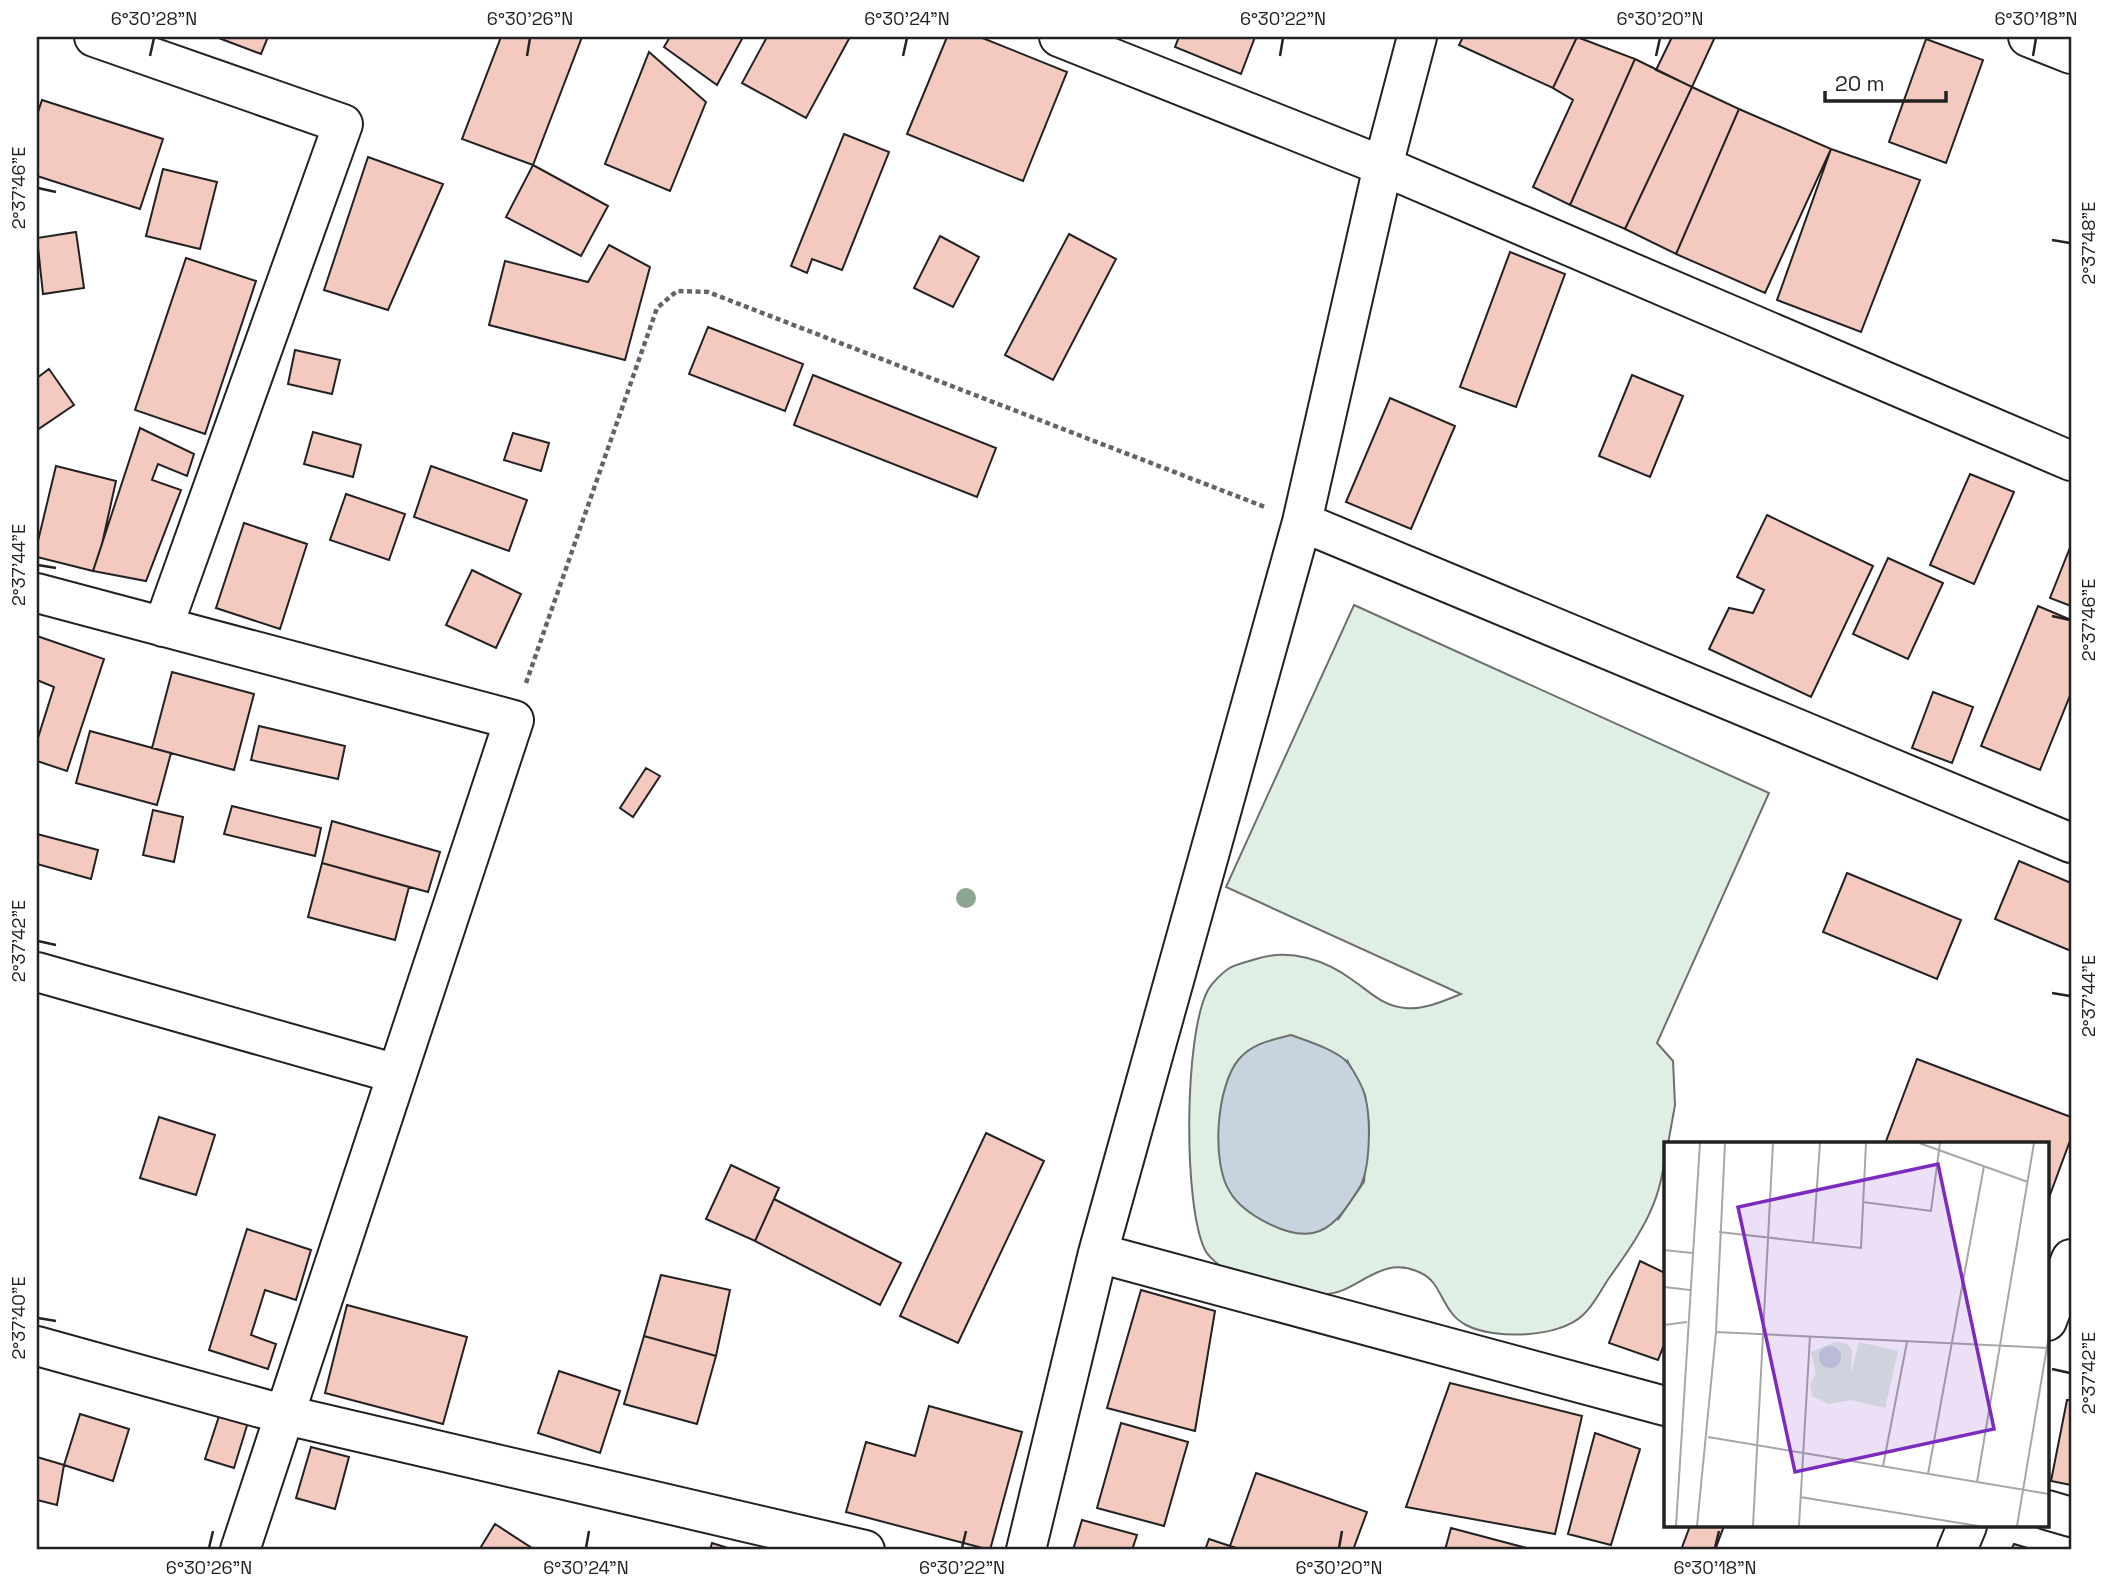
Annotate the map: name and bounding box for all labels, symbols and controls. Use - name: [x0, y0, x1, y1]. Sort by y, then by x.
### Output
- text: 6°30'28"N: [111, 7, 197, 30]
- text: 6°30'26"N: [487, 7, 573, 30]
- text: 6°30'24"N: [864, 7, 950, 30]
- text: 6°30'22"N: [1240, 7, 1326, 30]
- text: 6°30'20"N: [1617, 7, 1703, 30]
- text: 6°30'18"N: [1994, 7, 2078, 30]
- scale bar: [1825, 60, 1945, 104]
- text: 20 m: [1835, 70, 1885, 97]
- text: 2°37'46"E: [7, 147, 30, 229]
- text: 2°37'48"E: [2077, 202, 2100, 284]
- text: 2°37'44"E: [7, 524, 30, 606]
- text: 2°37'46"E: [2077, 579, 2100, 661]
- text: 2°37'42"E: [7, 900, 30, 982]
- text: 2°37'44"E: [2077, 955, 2100, 1037]
- inset map: [1664, 1142, 2048, 1528]
- text: 2°37'40"E: [7, 1276, 30, 1360]
- text: 2°37'42"E: [2077, 1332, 2100, 1414]
- text: 6°30'26"N: [166, 1556, 252, 1579]
- text: 6°30'24"N: [543, 1556, 629, 1579]
- text: 6°30'22"N: [919, 1556, 1005, 1579]
- text: 6°30'20"N: [1296, 1556, 1382, 1579]
- text: 6°30'18"N: [1673, 1556, 1757, 1579]

